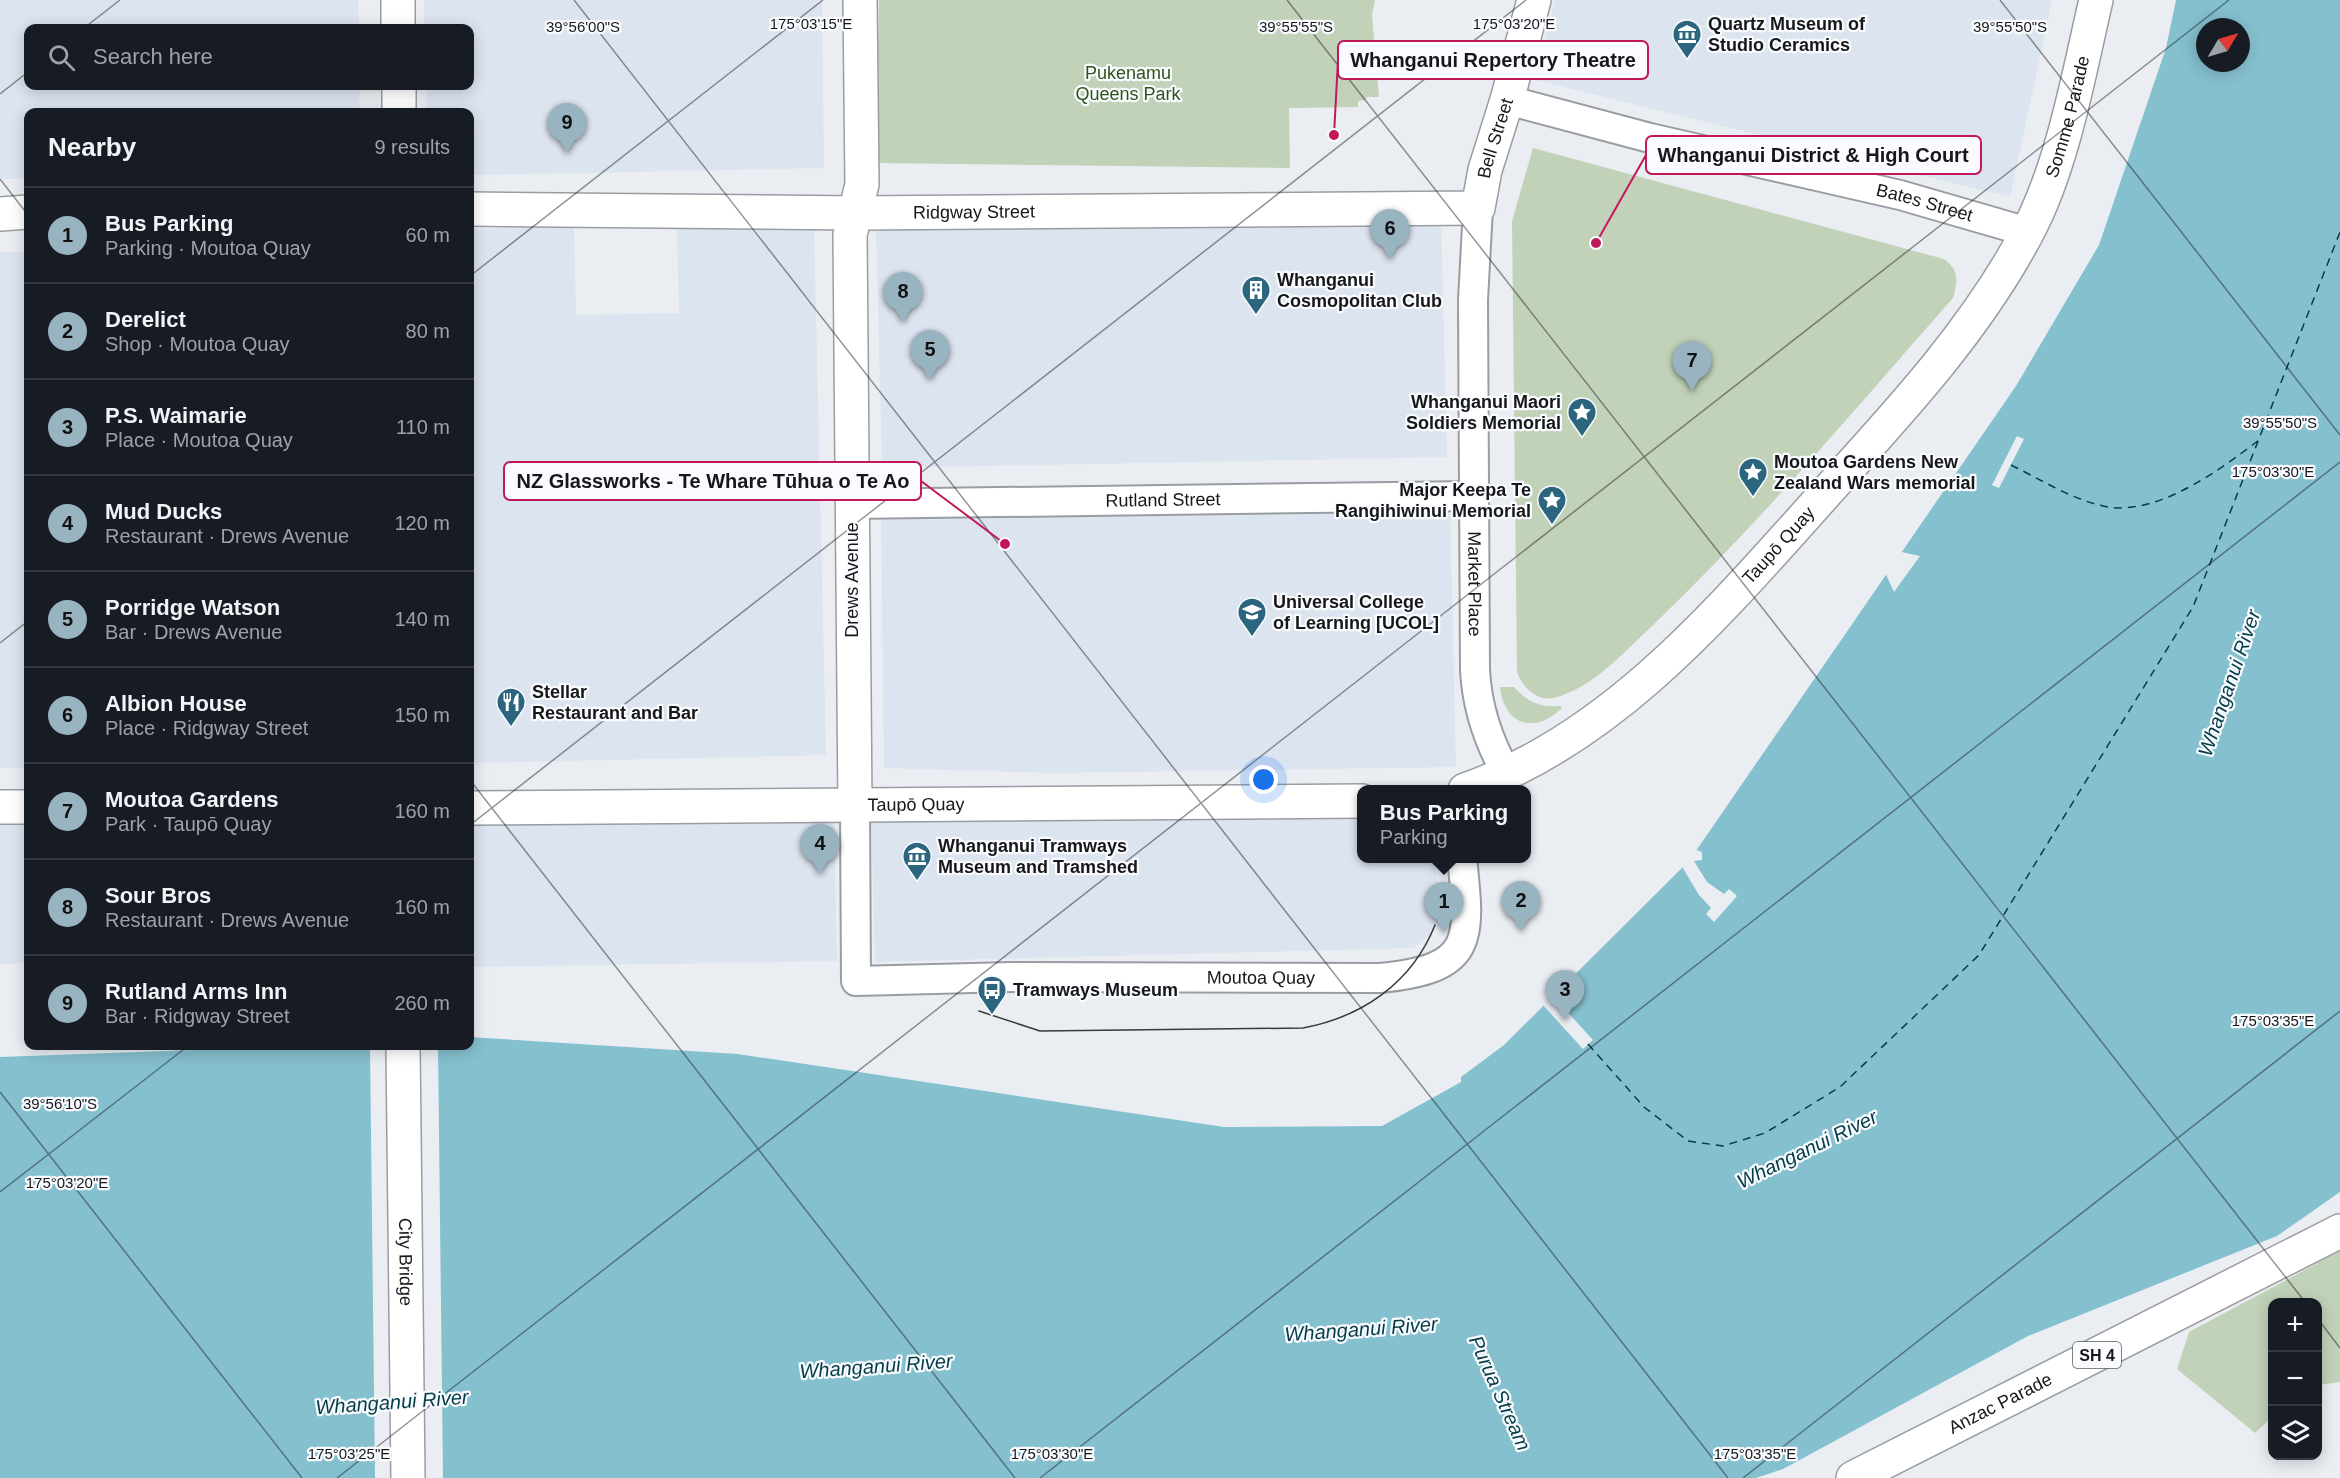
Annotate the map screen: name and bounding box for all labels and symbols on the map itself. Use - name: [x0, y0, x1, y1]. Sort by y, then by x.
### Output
- place label: Quartz Museum of Studio Ceramics: [1708, 14, 1866, 55]
- text: 175°03'15"E: [770, 15, 852, 32]
- text: 175°03'20"E: [1473, 15, 1555, 32]
- text: 39°56'00"S: [546, 18, 620, 35]
- text: 39°55'55"S: [1259, 18, 1333, 35]
- museum icon: Quartz Museum of Studio Ceramics: [1671, 18, 1703, 60]
- text: 39°55'50"S: [1973, 18, 2047, 35]
- north arrow: [2196, 18, 2250, 72]
- callout: Whanganui Repertory Theatre: [1338, 41, 1648, 79]
- text: Whanganui Repertory Theatre: [1350, 49, 1636, 71]
- street label: Somme Parade: [2042, 54, 2093, 180]
- park label: Pukenamu Queens Park: [1075, 63, 1182, 104]
- street label: Bell Street: [1474, 96, 1517, 180]
- pin: 9: [548, 104, 586, 153]
- callout: Whanganui District & High Court: [1646, 136, 1981, 174]
- text: Whanganui District & High Court: [1657, 144, 1969, 166]
- street label: Bates Street: [1874, 180, 1975, 225]
- street label: Ridgway Street: [913, 202, 1035, 223]
- pin: 6: [1370, 210, 1410, 259]
- place label: Whanganui Cosmopolitan Club: [1277, 270, 1442, 311]
- pin: 8: [884, 272, 922, 322]
- building icon: Whanganui Cosmopolitan Club: [1240, 274, 1272, 316]
- pin: 5: [910, 330, 950, 380]
- pin: 7: [1672, 342, 1712, 391]
- place label: Whanganui Maori Soldiers Memorial: [1406, 392, 1561, 433]
- place icon: Whanganui Maori Soldiers Memorial: [1566, 396, 1598, 438]
- text: 39°55'50"S: [2243, 414, 2317, 431]
- place label: Moutoa Gardens New Zealand Wars memorial: [1774, 452, 1975, 493]
- place icon: Moutoa Gardens New Zealand Wars memorial: [1737, 456, 1769, 498]
- callout: NZ Glassworks - Te Whare Tūhua o Te Ao: [504, 462, 921, 500]
- text: 175°03'30"E: [2232, 463, 2314, 480]
- text: NZ Glassworks - Te Whare Tūhua o Te Ao: [516, 470, 910, 492]
- place label: Major Keepa Te Rangihiwinui Memorial: [1335, 480, 1531, 521]
- place icon: Major Keepa Te Rangihiwinui Memorial: [1536, 484, 1568, 526]
- street label: Rutland Street: [1105, 489, 1221, 511]
- street label: Taupō Quay: [1739, 503, 1819, 588]
- street label: Drews Avenue: [842, 522, 862, 638]
- street label: Market Place: [1464, 531, 1485, 636]
- place label: Universal College of Learning [UCOL]: [1273, 592, 1439, 633]
- school or university icon: Universal College of Learning [UCOL]: [1236, 596, 1268, 638]
- water label: Whanganui River: [2194, 606, 2265, 759]
- place label: Stellar Restaurant and Bar: [532, 682, 698, 723]
- restaurant icon: Stellar Restaurant and Bar: [495, 686, 527, 728]
- your location: [1249, 765, 1278, 794]
- street label: Taupō Quay: [867, 794, 965, 815]
- pin: 4: [800, 824, 840, 874]
- place label: Whanganui Tramways Museum and Tramshed: [938, 836, 1138, 877]
- museum icon: Whanganui Tramways Museum and Tramshed: [901, 840, 933, 882]
- pin: 1: [1424, 882, 1464, 932]
- pin: 2: [1502, 882, 1540, 931]
- street label: Moutoa Quay: [1207, 968, 1315, 988]
- pin: 3: [1546, 970, 1584, 1020]
- bus stop icon: Tramways Museum: [976, 974, 1008, 1016]
- place label: Tramways Museum: [1013, 980, 1178, 1000]
- text: 175°03'35"E: [2232, 1012, 2314, 1029]
- text: 39°56'10"S: [23, 1095, 97, 1112]
- water label: Whanganui River: [1733, 1105, 1882, 1193]
- text: 175°03'20"E: [26, 1174, 108, 1191]
- street label: City Bridge: [395, 1218, 416, 1306]
- water label: Whanganui River: [1284, 1313, 1440, 1345]
- water label: Purua Stream: [1465, 1332, 1535, 1454]
- road number: SH 4: [2073, 1342, 2121, 1368]
- water label: Whanganui River: [799, 1350, 955, 1382]
- street label: Anzac Parade: [1945, 1369, 2055, 1438]
- water label: Whanganui River: [315, 1386, 471, 1418]
- text: 175°03'25"E: [308, 1445, 390, 1462]
- text: 175°03'30"E: [1011, 1445, 1093, 1462]
- text: 175°03'35"E: [1714, 1445, 1796, 1462]

